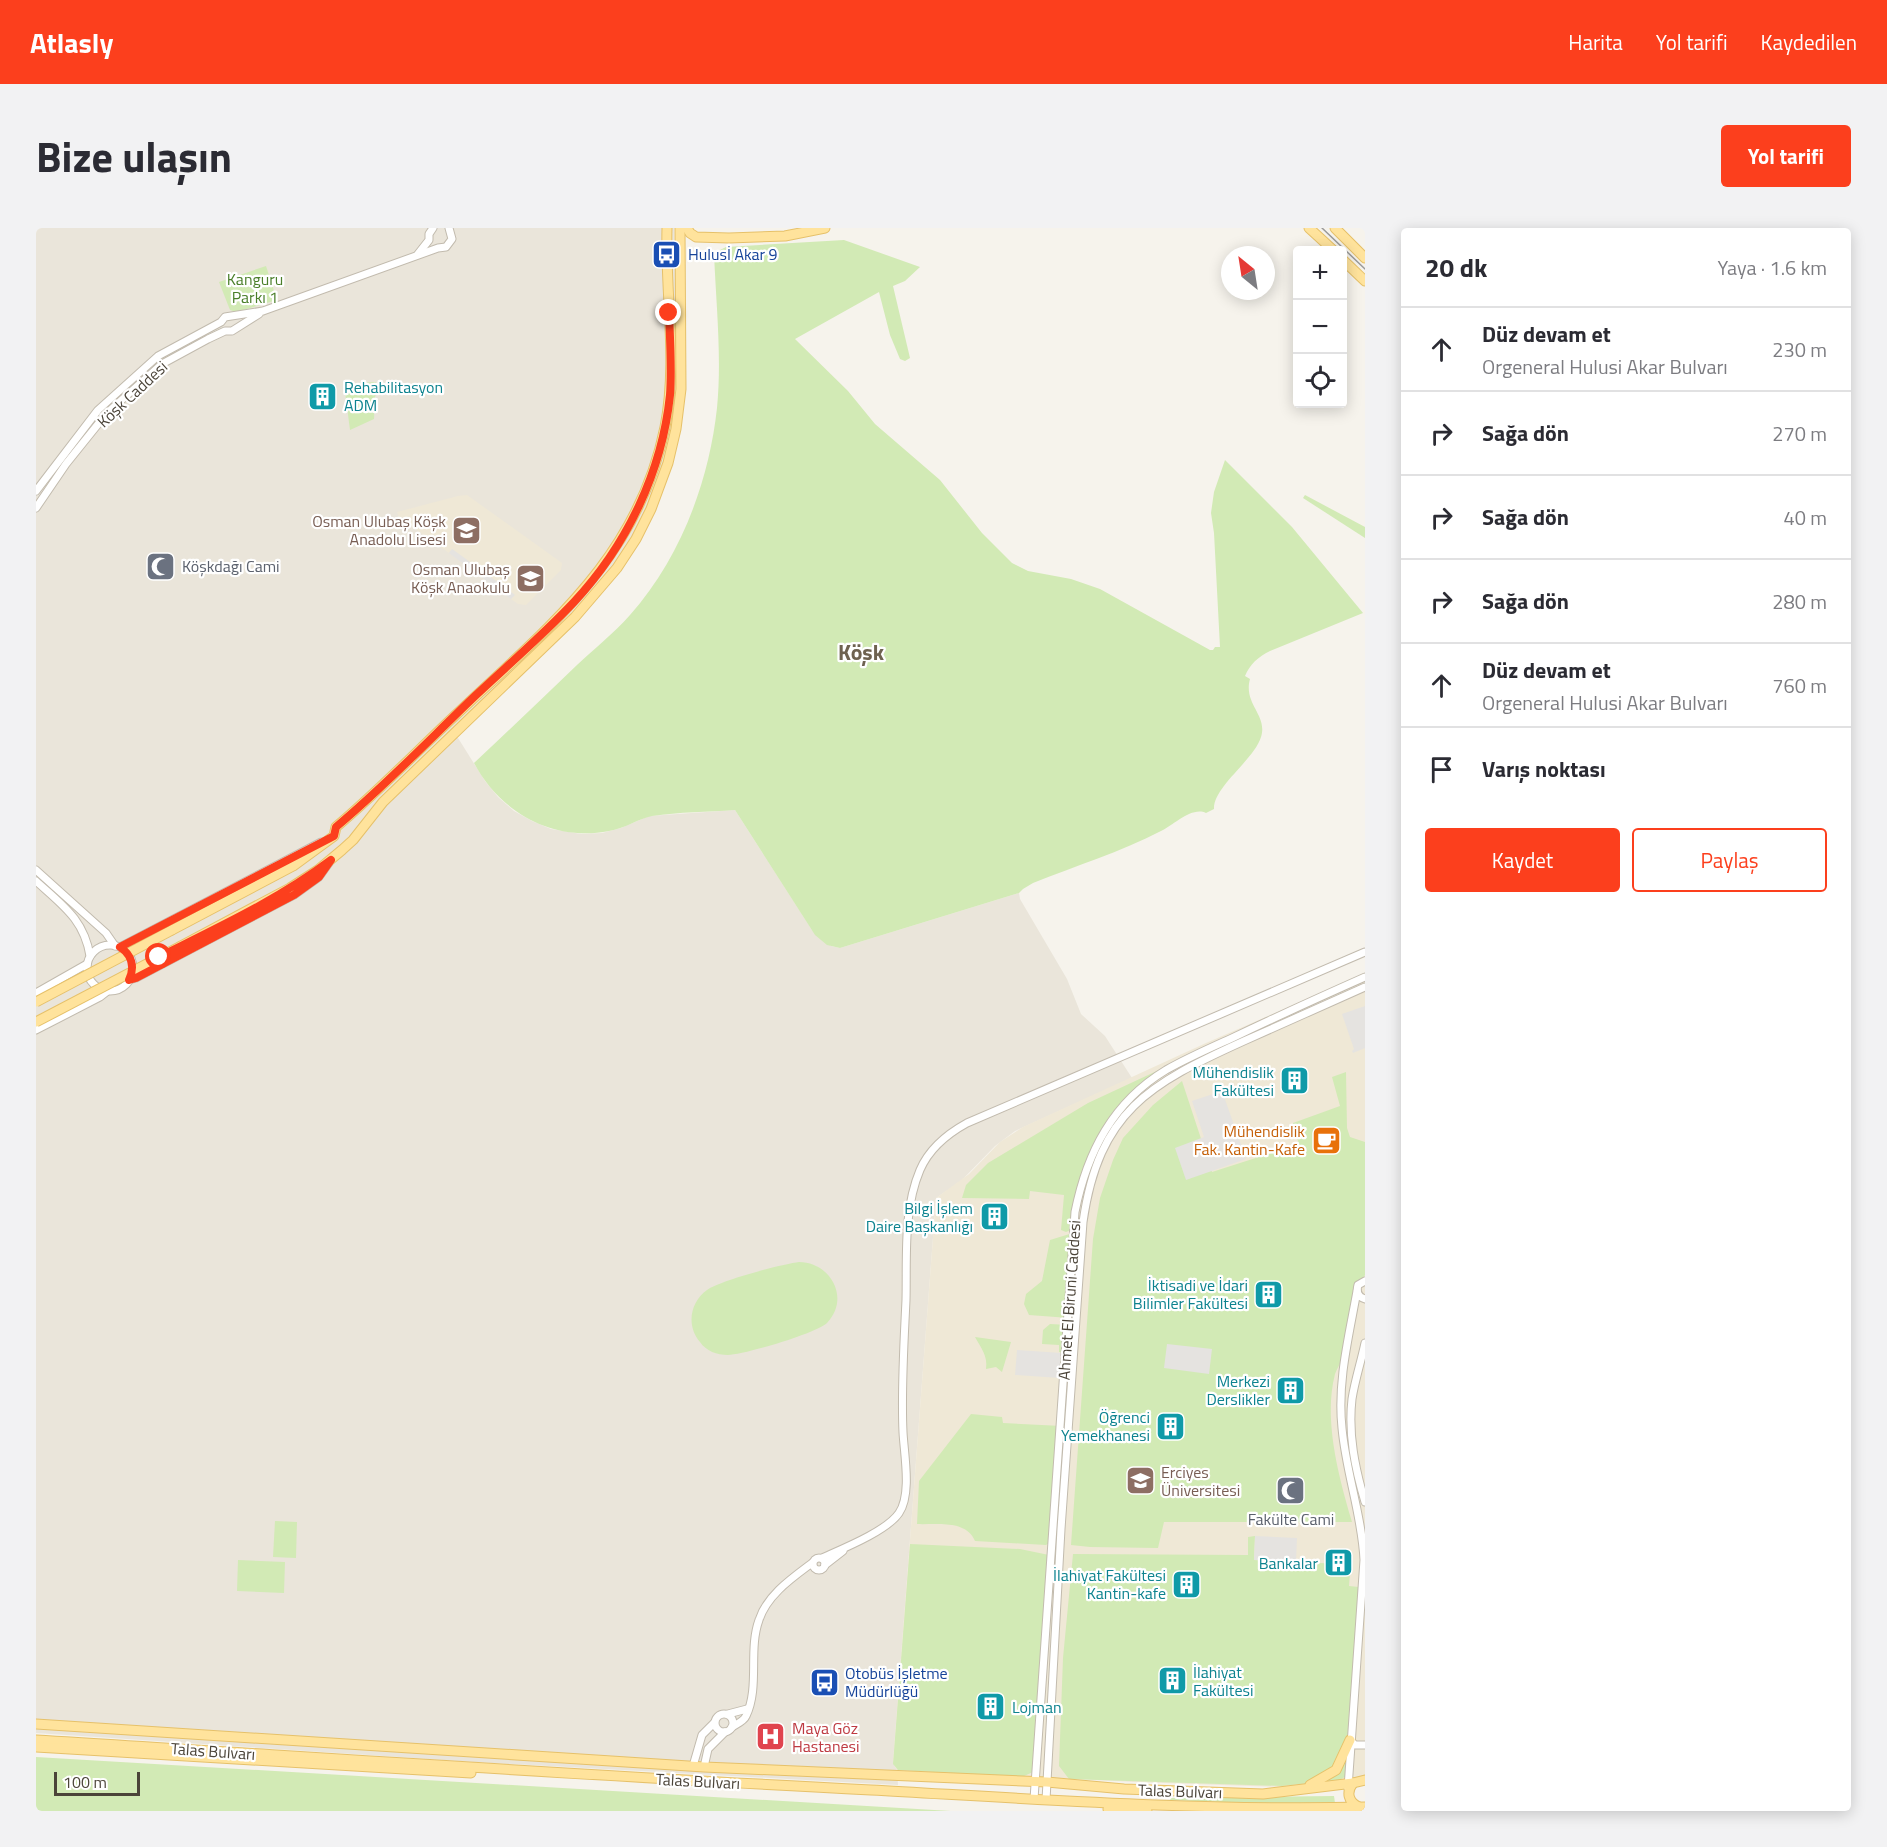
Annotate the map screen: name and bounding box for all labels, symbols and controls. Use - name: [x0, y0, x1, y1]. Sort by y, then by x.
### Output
- text: Atlasly: [30, 21, 113, 64]
- text: Harita: [1568, 26, 1623, 58]
- text: Yol tarifi: [1656, 26, 1728, 58]
- text: Kaydedilen: [1761, 26, 1857, 58]
- text: Bize ulaşın: [36, 124, 232, 188]
- button: Yol tarifi: [1721, 125, 1851, 187]
- bus stop icon: Hulusİ Akar 9: [651, 238, 683, 270]
- place label: Hulusİ Akar 9: [688, 242, 778, 266]
- north arrow: [1221, 246, 1275, 300]
- map controls: [1293, 246, 1347, 408]
- button: +: [1293, 246, 1347, 300]
- text: 20 dk: [1425, 248, 1488, 287]
- text: Yaya · 1.6 km: [1718, 252, 1827, 283]
- park label: Kanguru Parkı 1: [227, 267, 283, 309]
- route end: [655, 299, 681, 325]
- button: −: [1293, 300, 1347, 354]
- text: Düz devam et: [1482, 317, 1611, 351]
- icon: ahead: [1425, 333, 1458, 366]
- text: 230 m: [1772, 334, 1827, 365]
- text: Orgeneral Hulusi Akar Bulvarı: [1482, 351, 1728, 382]
- button: locate: [1293, 354, 1347, 408]
- street label: Köşk Caddesi: [91, 355, 173, 433]
- place label: Rehabilitasyon ADM: [344, 375, 443, 417]
- building icon: Rehabilitasyon ADM: [307, 380, 339, 412]
- text: Sağa dön: [1482, 416, 1569, 450]
- icon: right: [1425, 417, 1458, 450]
- text: 270 m: [1772, 418, 1827, 449]
- text: Sağa dön: [1482, 500, 1569, 534]
- icon: right: [1425, 501, 1458, 534]
- text: 40 m: [1783, 502, 1827, 533]
- place label: Osman Ulubaş Köşk Anadolu Lisesi: [312, 509, 446, 551]
- school or university icon: Osman Ulubaş Köşk Anadolu Lisesi: [451, 514, 483, 546]
- mosque icon: Köşkdağı Cami: [145, 550, 177, 582]
- place label: Köşkdağı Cami: [182, 554, 280, 578]
- place label: Osman Ulubaş Köşk Anaokulu: [411, 557, 510, 599]
- school or university icon: Osman Ulubaş Köşk Anaokulu: [515, 562, 547, 594]
- text: Sağa dön: [1482, 584, 1569, 618]
- icon: right: [1425, 585, 1458, 618]
- text: 280 m: [1772, 586, 1827, 617]
- district label: Köşk: [838, 635, 885, 669]
- text: Düz devam et: [1482, 653, 1611, 687]
- icon: ahead: [1425, 669, 1458, 702]
- text: 760 m: [1772, 670, 1827, 701]
- text: Orgeneral Hulusi Akar Bulvarı: [1482, 687, 1728, 718]
- text: Varış noktası: [1482, 752, 1606, 786]
- icon: arrive: [1425, 753, 1458, 786]
- button: Kaydet: [1425, 828, 1620, 892]
- button: Paylaş: [1632, 828, 1827, 892]
- route start: [145, 943, 171, 969]
- place label: Mühendislik Fakültesi: [1193, 1060, 1274, 1102]
- building icon: Mühendislik Fakültesi: [1279, 1065, 1311, 1097]
- place label: Mühendislik Fak. Kantin-Kafe: [1194, 1119, 1305, 1161]
- cafe icon: Mühendislik Fak. Kantin-Kafe: [1310, 1124, 1342, 1156]
- place label: Bilgi İşlem Daire Başkanlığı: [866, 1196, 973, 1238]
- building icon: Bilgi İşlem Daire Başkanlığı: [978, 1201, 1010, 1233]
- street label: Ahmet El Biruni Caddesi: [1051, 1219, 1087, 1381]
- place label: İktisadi ve İdari Bilimler Fakültesi: [1133, 1273, 1248, 1315]
- building icon: İktisadi ve İdari Bilimler Fakültesi: [1253, 1278, 1285, 1310]
- place label: Merkezi Derslikler: [1206, 1369, 1270, 1411]
- building icon: Merkezi Derslikler: [1275, 1374, 1307, 1406]
- place label: Öğrenci Yemekhanesi: [1061, 1405, 1150, 1447]
- building icon: Öğrenci Yemekhanesi: [1155, 1410, 1187, 1442]
- place label: Erciyes Üniversitesi: [1161, 1460, 1240, 1502]
- school or university icon: Erciyes Üniversitesi: [1124, 1465, 1156, 1497]
- mosque icon: Fakülte Cami: [1275, 1475, 1307, 1507]
- place label: Fakülte Cami: [1248, 1507, 1334, 1531]
- building icon: Bankalar: [1323, 1547, 1355, 1579]
- place label: Bankalar: [1259, 1551, 1318, 1575]
- place label: İlahiyat Fakültesi Kantin-kafe: [1053, 1563, 1166, 1605]
- building icon: İlahiyat Fakültesi Kantin-kafe: [1171, 1568, 1203, 1600]
- place label: İlahiyat Fakültesi: [1193, 1660, 1253, 1702]
- place label: Otobüs İşletme Müdürlüğü: [845, 1661, 948, 1703]
- building icon: İlahiyat Fakültesi: [1156, 1665, 1188, 1697]
- bus stop icon: Otobüs İşletme Müdürlüğü: [808, 1666, 840, 1698]
- building icon: Lojman: [975, 1691, 1007, 1723]
- place label: Lojman: [1012, 1695, 1062, 1719]
- place label: Maya Göz Hastanesi: [792, 1716, 860, 1758]
- hospital icon: Maya Göz Hastanesi: [755, 1721, 787, 1753]
- street label: Talas Bulvarı: [170, 1736, 256, 1766]
- street label: Talas Bulvarı: [655, 1767, 741, 1795]
- scale bar: [54, 1769, 140, 1796]
- text: 100 m: [63, 1770, 107, 1794]
- street label: Talas Bulvarı: [1137, 1778, 1223, 1804]

